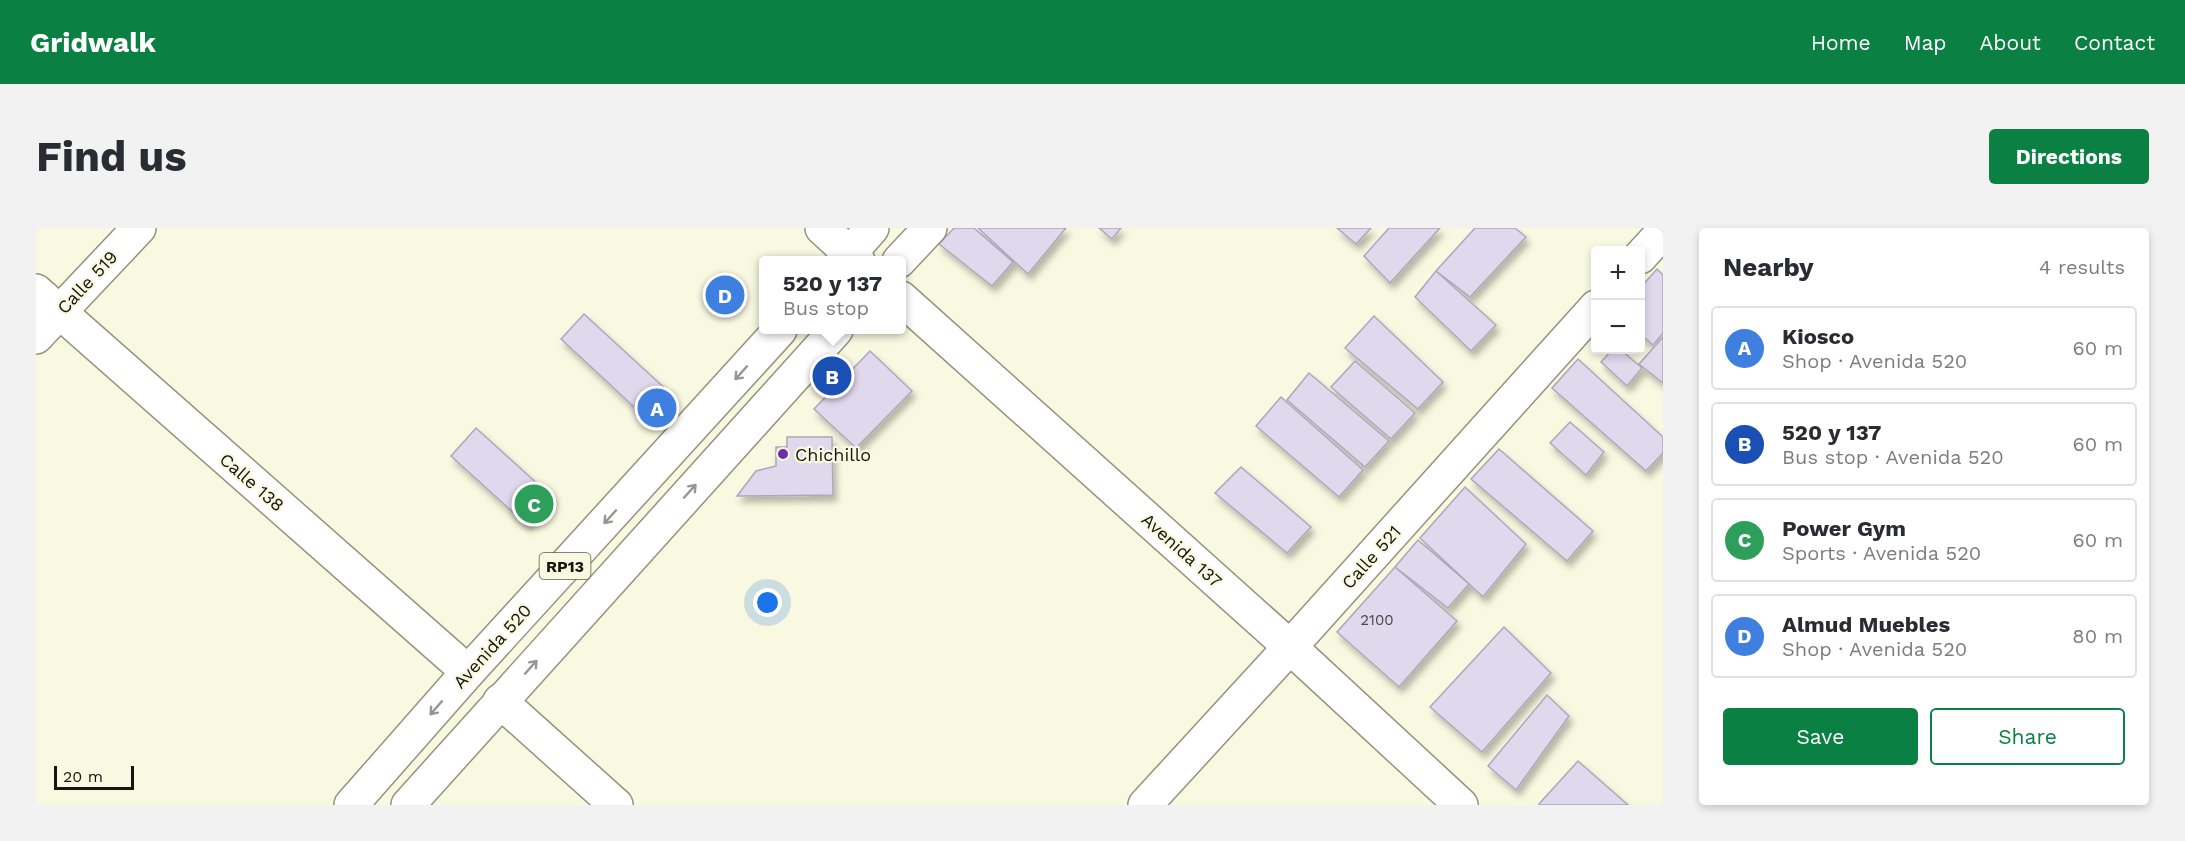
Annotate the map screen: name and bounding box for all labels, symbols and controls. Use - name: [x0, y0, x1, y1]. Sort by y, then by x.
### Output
- text: Gridwalk: [30, 26, 156, 59]
- text: Home: [1811, 30, 1871, 55]
- text: Map: [1904, 30, 1947, 55]
- text: About: [1980, 30, 2041, 55]
- text: Contact: [2074, 30, 2155, 55]
- button: Directions: [1989, 129, 2149, 184]
- text: Find us: [36, 132, 187, 181]
- street label: Calle 519: [52, 246, 122, 318]
- map controls: [1591, 246, 1645, 354]
- button: +: [1591, 246, 1645, 300]
- text: Nearby: [1723, 252, 1814, 282]
- text: 4 results: [2039, 255, 2125, 279]
- popup: [759, 256, 906, 334]
- text: 520 y 137: [783, 271, 882, 296]
- pin: D: [706, 272, 744, 318]
- text: Bus stop: [783, 296, 869, 320]
- button: −: [1591, 300, 1645, 354]
- text: Kiosco: [1782, 324, 1854, 349]
- text: A: [1738, 336, 1751, 360]
- text: 60 m: [2073, 336, 2123, 360]
- text: Shop · Avenida 520: [1782, 349, 1967, 373]
- pin: B: [812, 354, 852, 398]
- one-way arrow: [734, 365, 748, 380]
- pin: A: [638, 386, 676, 430]
- text: 520 y 137: [1782, 420, 1882, 445]
- text: B: [1738, 432, 1751, 456]
- text: 60 m: [2073, 432, 2123, 456]
- place label: Chichillo: [795, 444, 871, 465]
- text: Bus stop · Avenida 520: [1782, 445, 2004, 469]
- marker: Chichillo: [776, 447, 790, 461]
- street label: Calle 138: [216, 448, 288, 516]
- pin: C: [514, 482, 554, 526]
- one-way arrow: [683, 484, 697, 499]
- one-way arrow: [603, 509, 617, 524]
- street label: Avenida 137: [1138, 509, 1226, 591]
- text: Power Gym: [1782, 516, 1906, 541]
- street label: Calle 521: [1337, 521, 1405, 593]
- text: C: [1738, 528, 1751, 552]
- text: 60 m: [2073, 528, 2123, 552]
- text: Sports · Avenida 520: [1782, 541, 1981, 565]
- road number: RP13: [540, 553, 590, 579]
- your location: [753, 588, 782, 617]
- street label: Avenida 520: [449, 599, 535, 693]
- house number: 2100: [1360, 611, 1394, 629]
- text: Almud Muebles: [1782, 612, 1950, 637]
- text: D: [1737, 624, 1752, 648]
- text: 80 m: [2072, 624, 2123, 648]
- text: Shop · Avenida 520: [1782, 637, 1967, 661]
- one-way arrow: [524, 660, 538, 675]
- one-way arrow: [429, 700, 443, 715]
- button: Save: [1723, 708, 1918, 765]
- button: Share: [1930, 708, 2125, 765]
- scale bar: [54, 763, 134, 790]
- text: 20 m: [63, 767, 103, 786]

